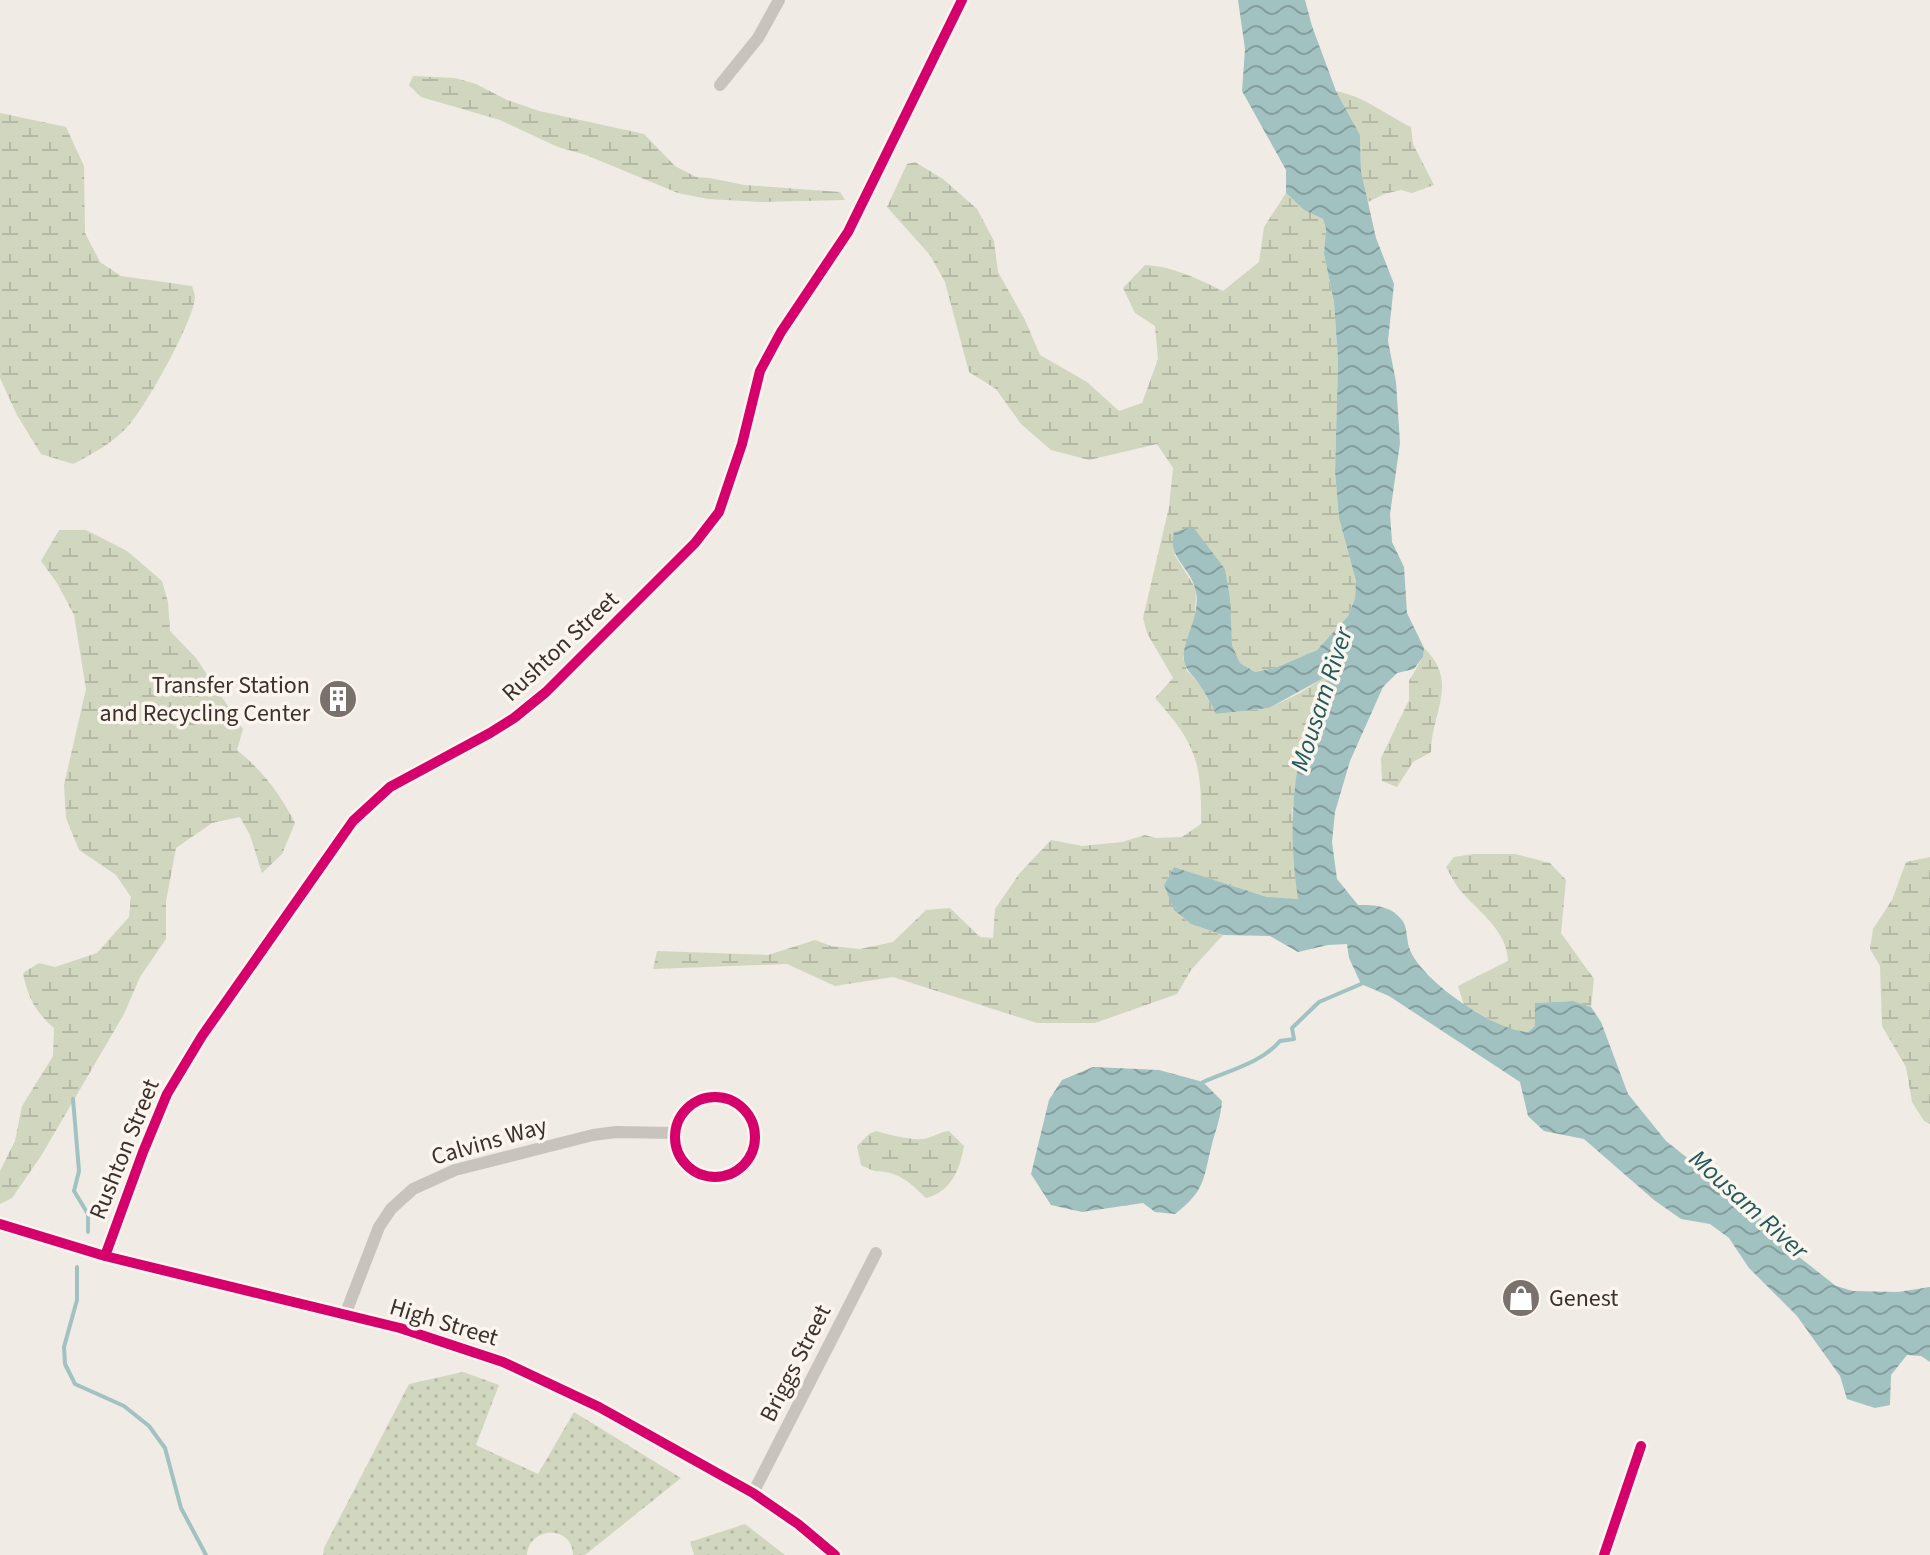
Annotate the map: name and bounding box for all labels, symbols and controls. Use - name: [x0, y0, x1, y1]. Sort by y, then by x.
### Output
- street label: Rushton Street: [494, 583, 627, 710]
- water label: Mousam River: [1281, 621, 1362, 776]
- place label: Transfer Station and Recycling Center: [99, 668, 311, 731]
- building icon: Transfer Station and Recycling Center: [317, 678, 359, 720]
- street label: Rushton Street: [80, 1074, 169, 1225]
- street label: Calvins Way: [427, 1108, 551, 1175]
- water label: Mousam River: [1681, 1141, 1817, 1269]
- shop icon: Genest: [1500, 1277, 1542, 1319]
- place label: Genest: [1549, 1281, 1618, 1316]
- street label: High Street: [385, 1289, 502, 1356]
- street label: Briggs Street: [751, 1298, 840, 1428]

